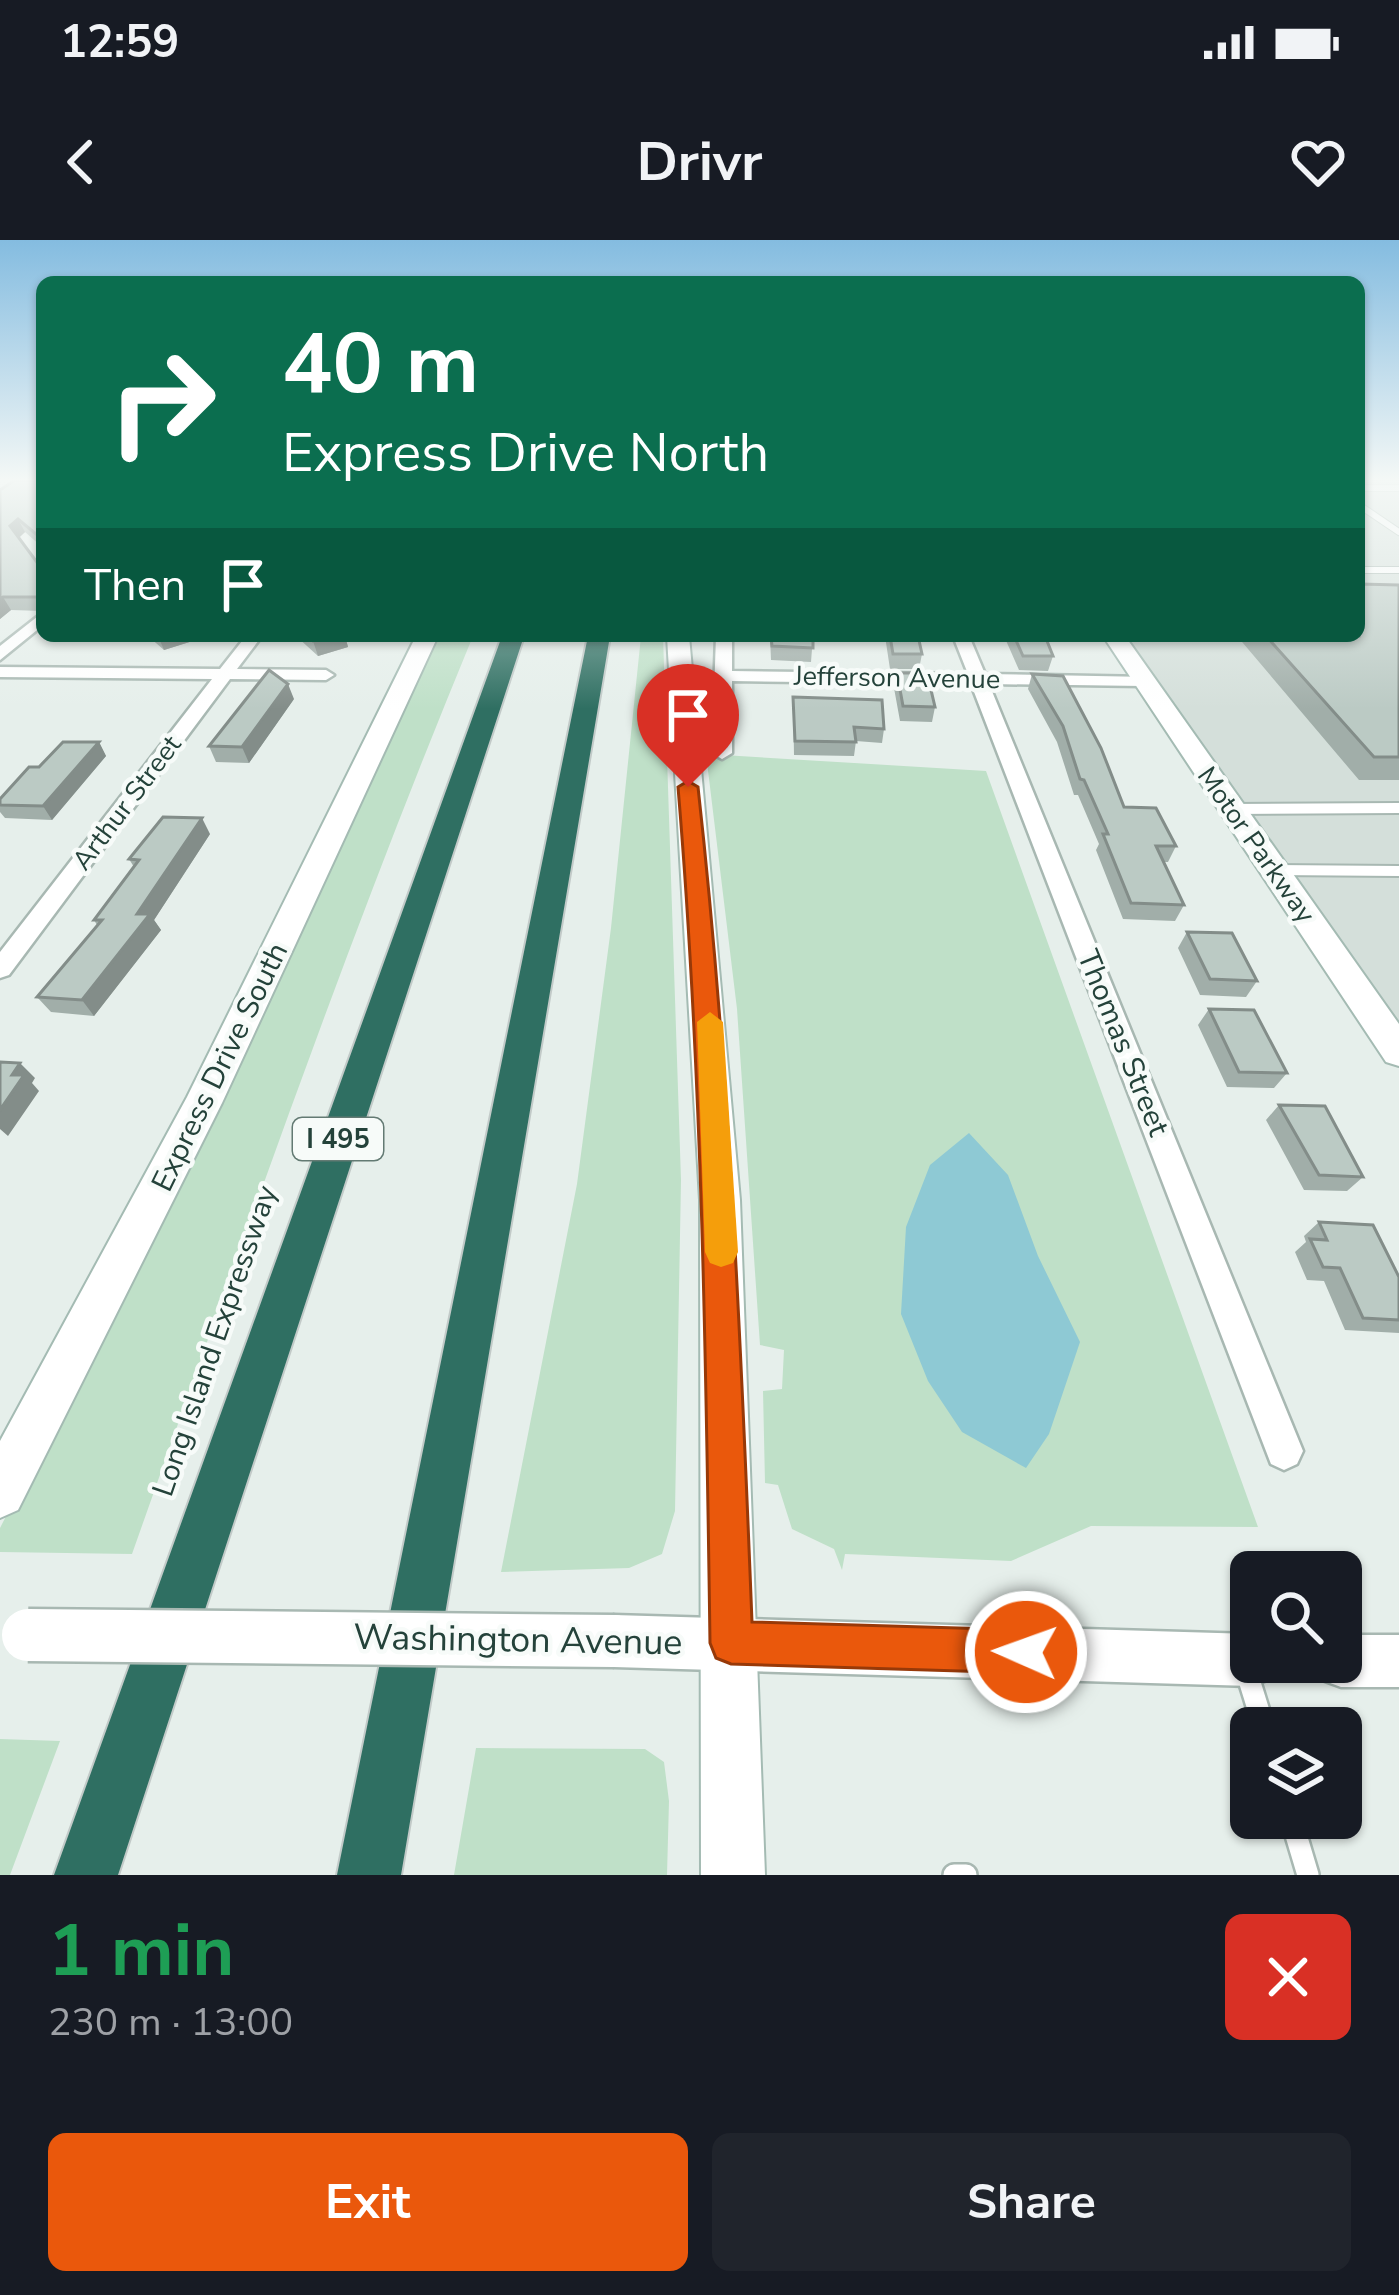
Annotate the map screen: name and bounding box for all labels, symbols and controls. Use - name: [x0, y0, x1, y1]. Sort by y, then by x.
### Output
- text: 12:59: [60, 12, 179, 73]
- text: Drivr: [637, 125, 762, 199]
- icon: back: [48, 129, 114, 195]
- icon: heart: [1285, 129, 1351, 195]
- text: 40 m: [282, 307, 479, 422]
- icon: right: [84, 324, 240, 480]
- text: Express Drive North: [282, 416, 769, 490]
- icon: arrive: [210, 552, 276, 618]
- text: Then: [84, 555, 186, 616]
- street label: Jefferson Avenue: [793, 658, 1000, 698]
- pin: [637, 664, 739, 787]
- icon: arrive: [655, 682, 721, 748]
- street label: Arthur Street: [64, 727, 190, 878]
- street label: Motor Parkway: [1188, 759, 1324, 931]
- street label: Express Drive South: [142, 936, 298, 1198]
- street label: Thomas Street: [1067, 944, 1179, 1143]
- road number: I 495: [293, 1118, 383, 1160]
- street label: Long Island Expressway: [143, 1180, 288, 1502]
- map controls: [1230, 1551, 1362, 1839]
- button: search: [1230, 1551, 1362, 1683]
- position arrow: [963, 1589, 1089, 1715]
- street label: Washington Avenue: [353, 1613, 683, 1667]
- button: layers: [1230, 1707, 1362, 1839]
- text: 1 min: [48, 1902, 234, 2000]
- button: close: [1225, 1914, 1351, 2040]
- text: 230 m · 13:00: [48, 1996, 293, 2049]
- button: Exit: [48, 2133, 688, 2271]
- button: Share: [712, 2133, 1351, 2271]

